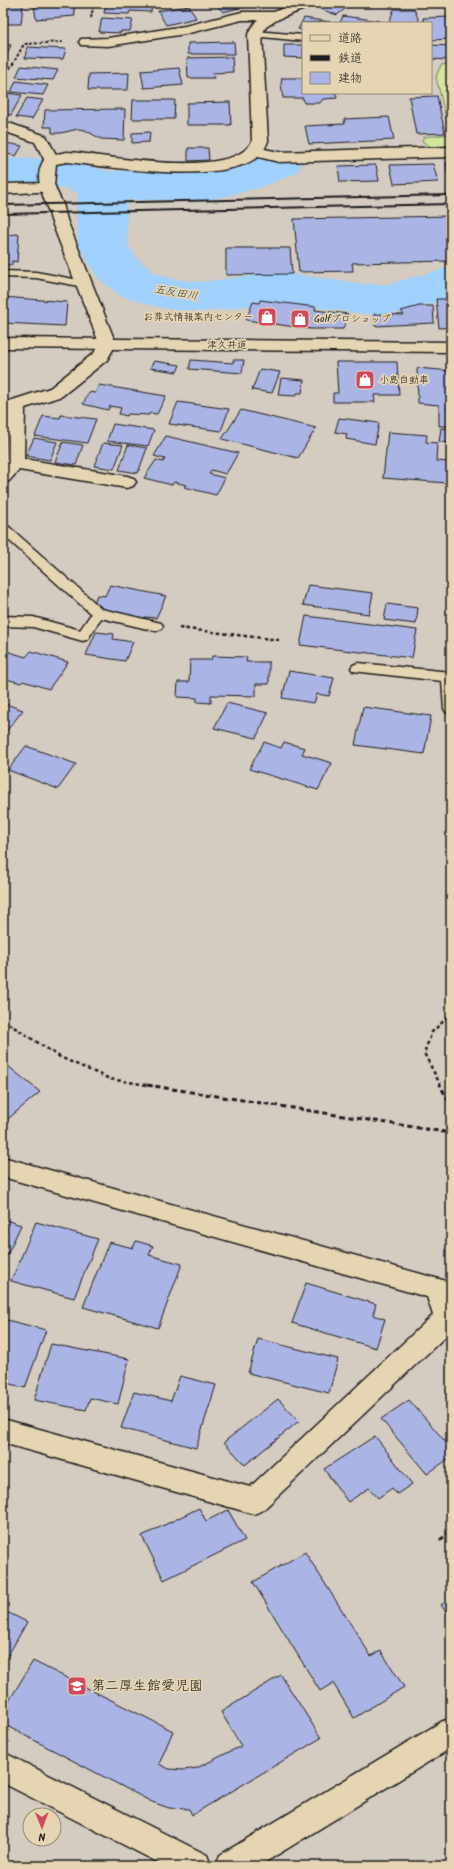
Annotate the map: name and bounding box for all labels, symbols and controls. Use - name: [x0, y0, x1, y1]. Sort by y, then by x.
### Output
- legend: [302, 22, 432, 94]
- text: 道路: [338, 29, 362, 48]
- text: 鉄道: [338, 49, 362, 68]
- text: 建物: [338, 69, 362, 88]
- water label: 五反田川: [153, 280, 199, 306]
- shop icon: お葬式情報案内センター: [256, 306, 278, 328]
- shop icon: Golfプロショップ: [289, 308, 311, 330]
- place label: お葬式情報案内センター: [143, 309, 253, 325]
- place label: Golfプロショップ: [314, 311, 390, 327]
- street label: 津久井道: [207, 337, 247, 353]
- shop icon: 小島自動車: [354, 369, 376, 391]
- place label: 小島自動車: [379, 372, 429, 388]
- school or university icon: 第二厚生館愛児園: [66, 1675, 88, 1697]
- place label: 第二厚生館愛児園: [91, 1675, 203, 1697]
- north arrow: [22, 1807, 62, 1847]
- text: N: [38, 1827, 46, 1845]

